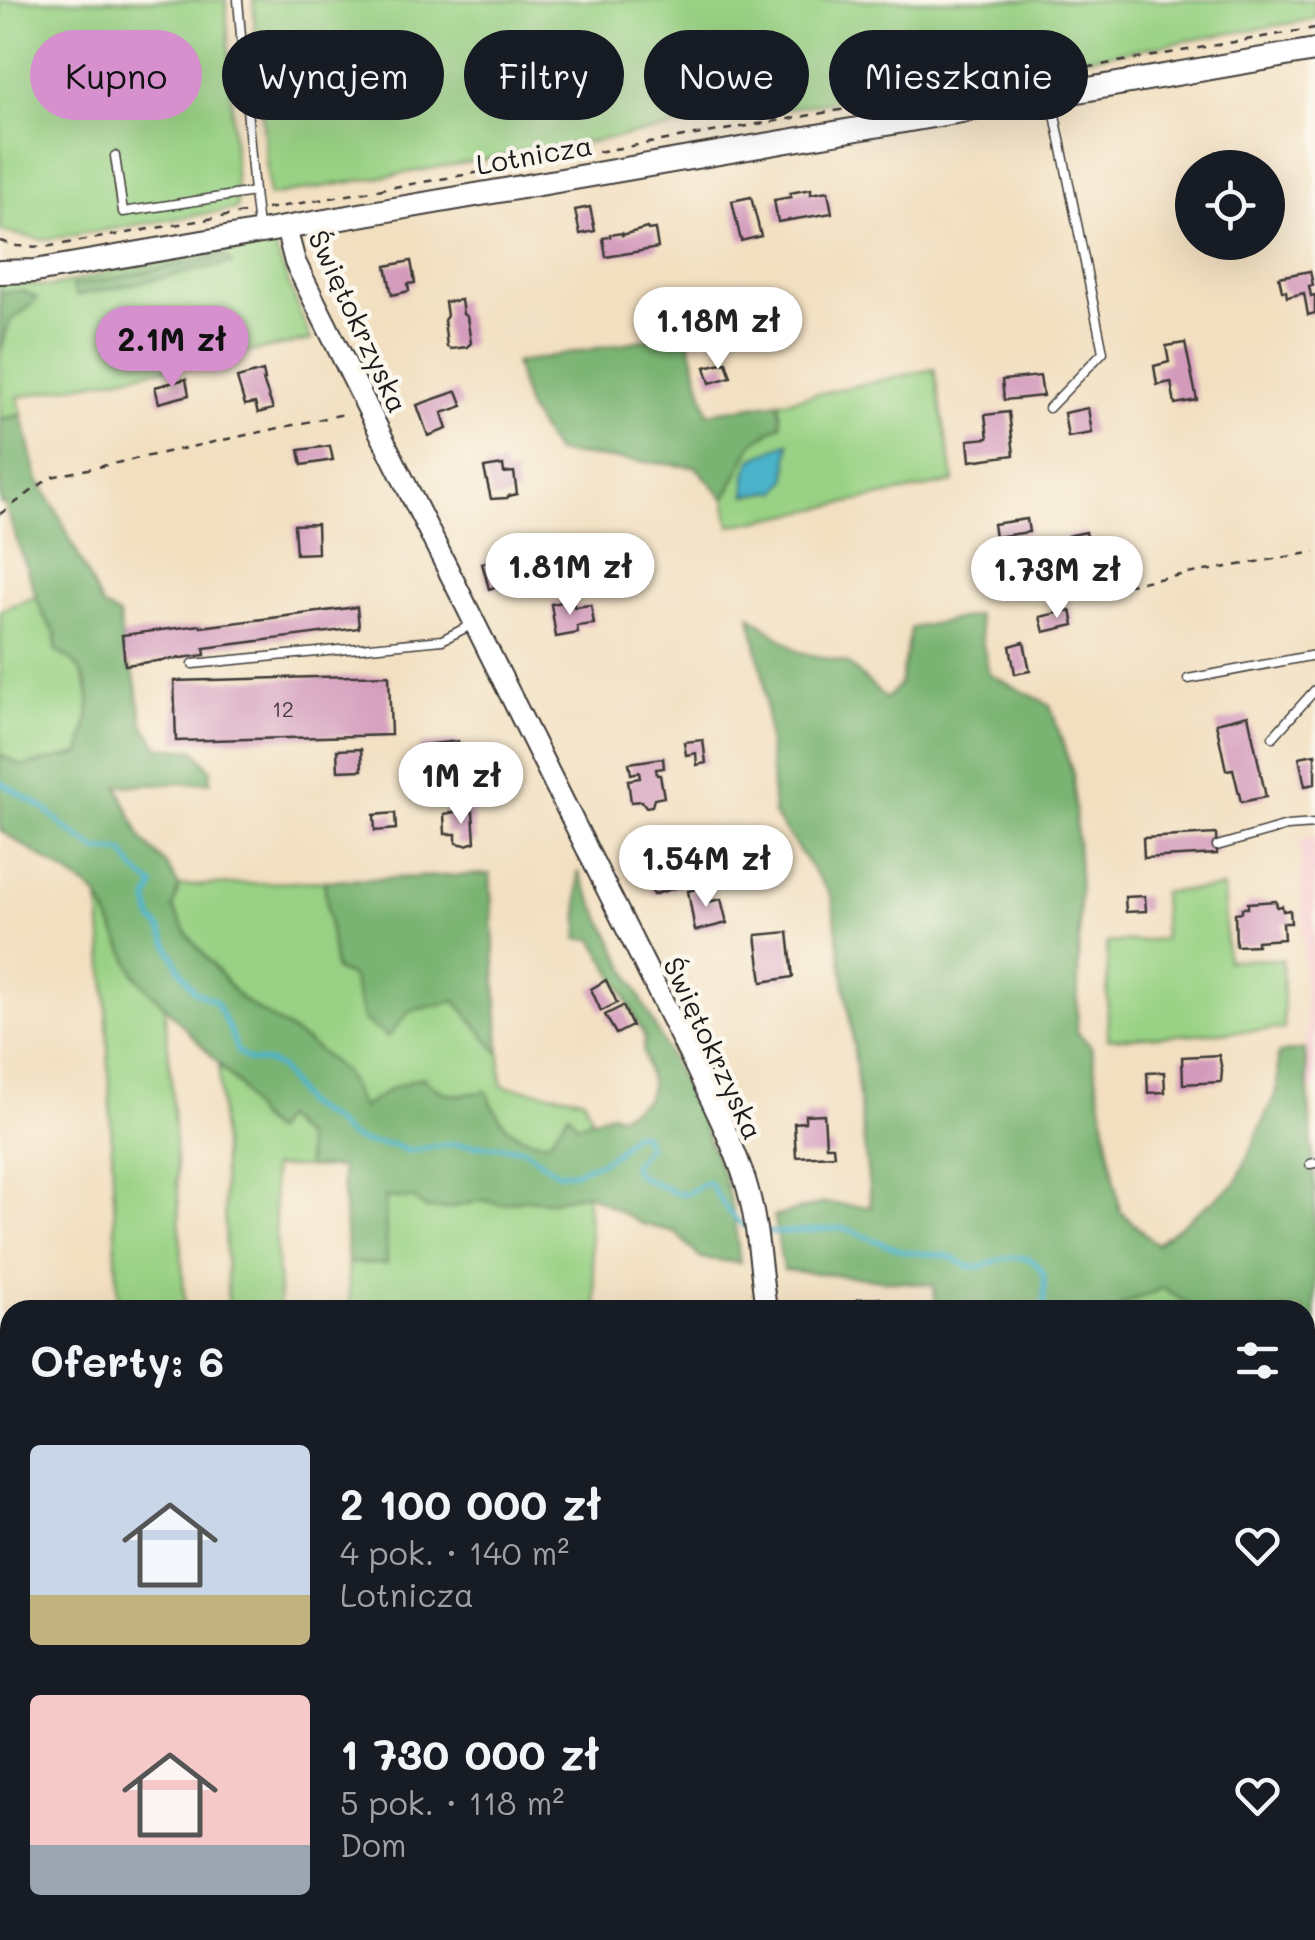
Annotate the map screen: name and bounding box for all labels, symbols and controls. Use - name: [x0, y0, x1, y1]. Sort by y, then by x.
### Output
- chip: Kupno: [30, 30, 202, 120]
- chip: Wynajem: [222, 30, 444, 120]
- chip: Filtry: [464, 30, 624, 120]
- chip: Nowe: [644, 30, 809, 120]
- chip: Mieszkanie: [829, 30, 1088, 120]
- street label: Lotnicza: [473, 126, 595, 182]
- map controls: [1175, 150, 1285, 260]
- button: locate: [1175, 150, 1285, 260]
- street label: Świętokrzyska: [301, 224, 417, 418]
- pin: 1.18M zł: [615, 287, 821, 372]
- text: 1.18M zł: [655, 298, 781, 340]
- pin: 2.1M zł: [80, 306, 264, 391]
- text: 2.1M zł: [118, 317, 226, 359]
- pin: 1.81M zł: [467, 533, 673, 618]
- pin: 1.73M zł: [954, 536, 1160, 621]
- text: 1.81M zł: [507, 544, 633, 586]
- text: 1.73M zł: [993, 547, 1121, 589]
- house number: 12: [272, 694, 294, 723]
- pin: 1M zł: [391, 742, 531, 827]
- text: 1M zł: [420, 753, 502, 795]
- pin: 1.54M zł: [603, 825, 809, 910]
- text: 1.54M zł: [641, 836, 771, 878]
- street label: Świętokrzyska: [656, 951, 772, 1145]
- text: Oferty: 6: [30, 1333, 224, 1388]
- icon: filters: [1230, 1333, 1285, 1388]
- text: 2 100 000 zł: [340, 1476, 601, 1531]
- icon: home: [110, 1485, 230, 1605]
- icon: heart: [1230, 1518, 1285, 1573]
- text: 4 pok. · 140 m²: [340, 1531, 569, 1573]
- text: Lotnicza: [340, 1573, 474, 1615]
- text: 1 730 000 zł: [340, 1726, 599, 1781]
- icon: home: [110, 1735, 230, 1855]
- icon: heart: [1230, 1768, 1285, 1823]
- text: 5 pok. · 118 m²: [340, 1781, 564, 1823]
- text: Dom: [340, 1823, 406, 1865]

